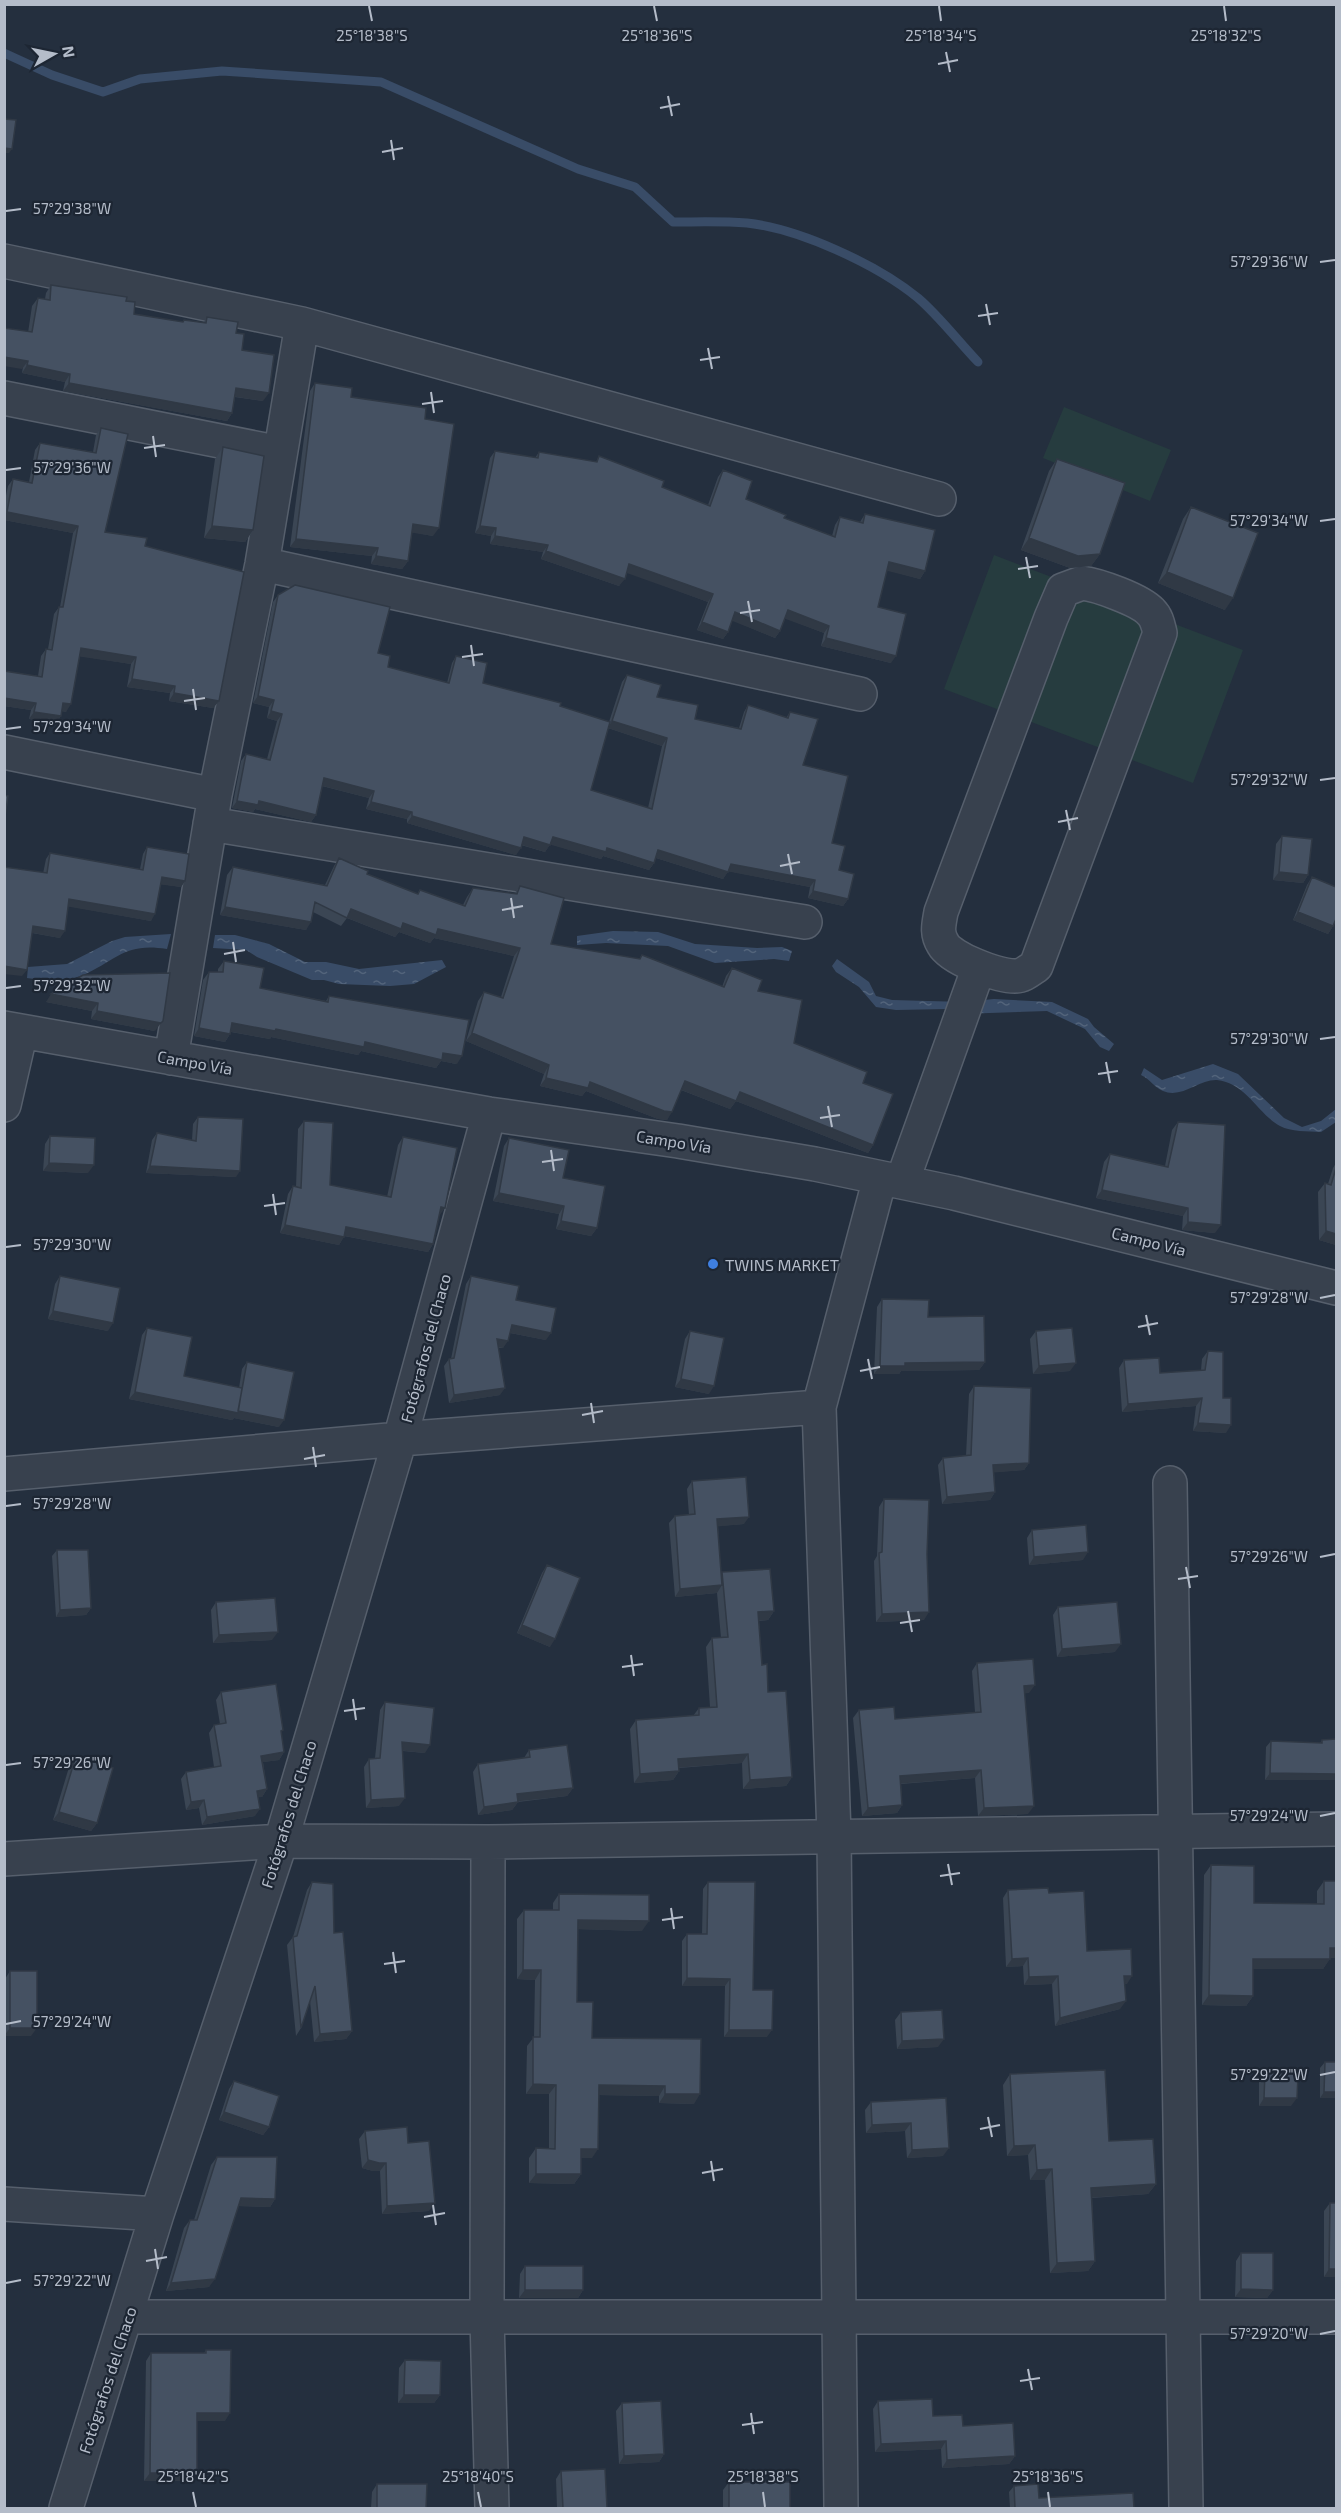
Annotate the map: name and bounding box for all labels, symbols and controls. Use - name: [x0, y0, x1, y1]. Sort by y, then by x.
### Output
- north arrow: [24, 24, 84, 84]
- text: 25°18'38"S: [336, 26, 408, 44]
- text: 25°18'36"S: [622, 26, 692, 44]
- text: 25°18'34"S: [905, 26, 977, 44]
- text: 25°18'32"S: [1191, 26, 1261, 44]
- text: N: [59, 44, 80, 59]
- text: 57°29'38"W: [33, 199, 111, 217]
- text: 57°29'36"W: [1230, 252, 1308, 270]
- text: 57°29'36"W: [33, 458, 111, 476]
- text: 57°29'34"W: [1230, 511, 1308, 529]
- text: 57°29'34"W: [33, 717, 111, 735]
- text: 57°29'32"W: [1230, 770, 1308, 788]
- text: 57°29'32"W: [33, 976, 111, 994]
- text: 57°29'30"W: [1230, 1029, 1308, 1047]
- street label: Campo Vía: [156, 1046, 234, 1078]
- street label: Campo Vía: [635, 1126, 713, 1156]
- street label: Campo Vía: [1110, 1223, 1188, 1259]
- text: 57°29'30"W: [33, 1235, 111, 1253]
- place label: TWINS MARKET: [725, 1255, 839, 1274]
- marker: TWINS MARKET: [706, 1257, 720, 1271]
- street label: Fotógrafos del Chaco: [396, 1272, 454, 1424]
- text: 57°29'28"W: [1230, 1288, 1308, 1306]
- text: 57°29'28"W: [33, 1494, 111, 1512]
- text: 57°29'26"W: [1230, 1547, 1308, 1565]
- street label: Fotógrafos del Chaco: [257, 1738, 319, 1890]
- text: 57°29'26"W: [33, 1753, 111, 1771]
- text: 57°29'24"W: [1230, 1806, 1308, 1824]
- text: 57°29'24"W: [33, 2012, 111, 2030]
- text: 57°29'22"W: [1230, 2065, 1308, 2083]
- text: 57°29'22"W: [33, 2271, 111, 2289]
- street label: Fotógrafos del Chaco: [74, 2304, 140, 2456]
- text: 57°29'20"W: [1230, 2324, 1308, 2342]
- text: 25°18'42"S: [157, 2467, 229, 2485]
- text: 25°18'40"S: [442, 2467, 514, 2485]
- text: 25°18'38"S: [727, 2467, 799, 2485]
- text: 25°18'36"S: [1013, 2467, 1083, 2485]

